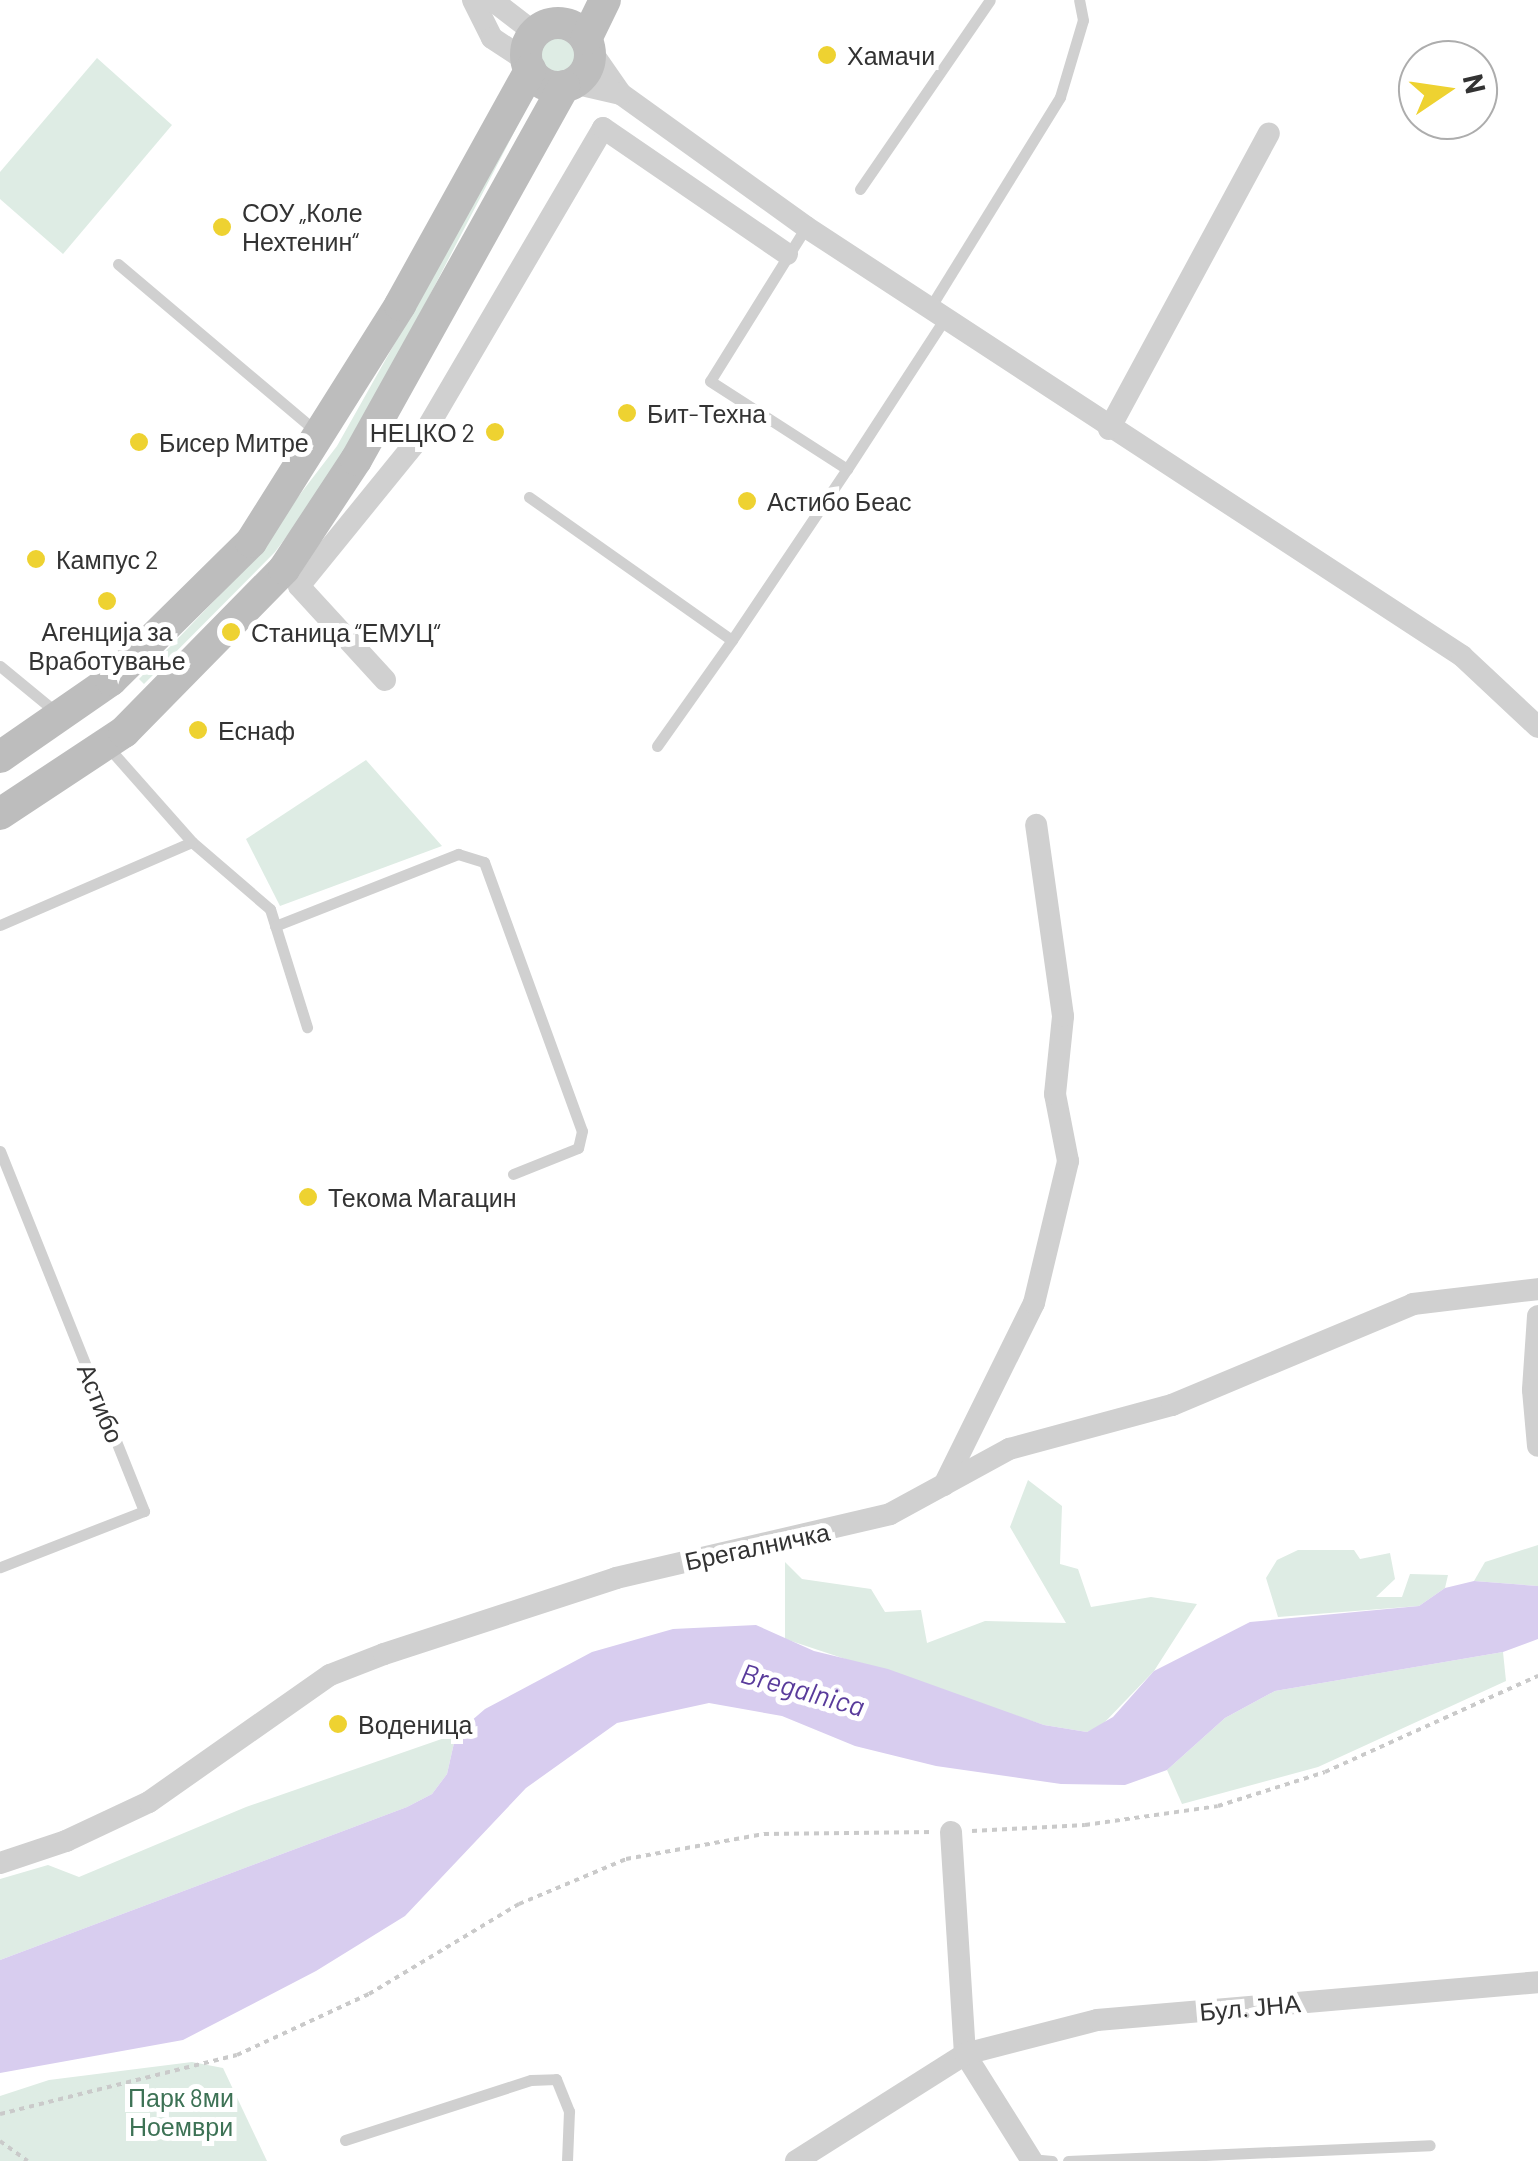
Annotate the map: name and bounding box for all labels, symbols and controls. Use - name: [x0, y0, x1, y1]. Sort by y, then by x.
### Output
- place label: Хамачи: [847, 40, 935, 70]
- north arrow: [1398, 40, 1498, 140]
- marker: Хамачи: [816, 44, 838, 66]
- text: N: [1457, 71, 1494, 97]
- place label: СОУ „Коле Нехтенин“: [242, 198, 363, 257]
- marker: СОУ „Коле Нехтенин“: [211, 216, 233, 238]
- place label: Бит-Техна: [647, 398, 766, 428]
- marker: Бит-Техна: [616, 402, 638, 424]
- place label: НЕЦКО 2: [370, 417, 475, 447]
- marker: НЕЦКО 2: [484, 421, 506, 443]
- place label: Бисер Митре: [159, 427, 309, 457]
- marker: Бисер Митре: [128, 431, 150, 453]
- place label: Астибо Беас: [767, 486, 912, 516]
- marker: Астибо Беас: [736, 490, 758, 512]
- place label: Кампус 2: [56, 544, 158, 574]
- marker: Кампус 2: [25, 548, 47, 570]
- marker: Агенција за Вработување: [96, 590, 118, 612]
- place label: Агенција за Вработување: [28, 617, 186, 676]
- place label: Станица “ЕМУЦ“: [251, 617, 440, 647]
- marker: Станица “ЕМУЦ“: [220, 621, 242, 643]
- place label: Еснаф: [218, 715, 295, 745]
- marker: Еснаф: [187, 719, 209, 741]
- place label: Текома Магацин: [328, 1182, 517, 1212]
- marker: Текома Магацин: [297, 1186, 319, 1208]
- street label: Астибо: [72, 1359, 130, 1447]
- street label: Брегалничка: [682, 1516, 832, 1576]
- water label: Bregalnica: [737, 1655, 869, 1723]
- place label: Воденица: [358, 1709, 473, 1739]
- marker: Воденица: [327, 1713, 349, 1735]
- street label: Бул. ЈНА: [1198, 1988, 1302, 2026]
- park label: Парк 8ми Ноември: [128, 2083, 234, 2142]

